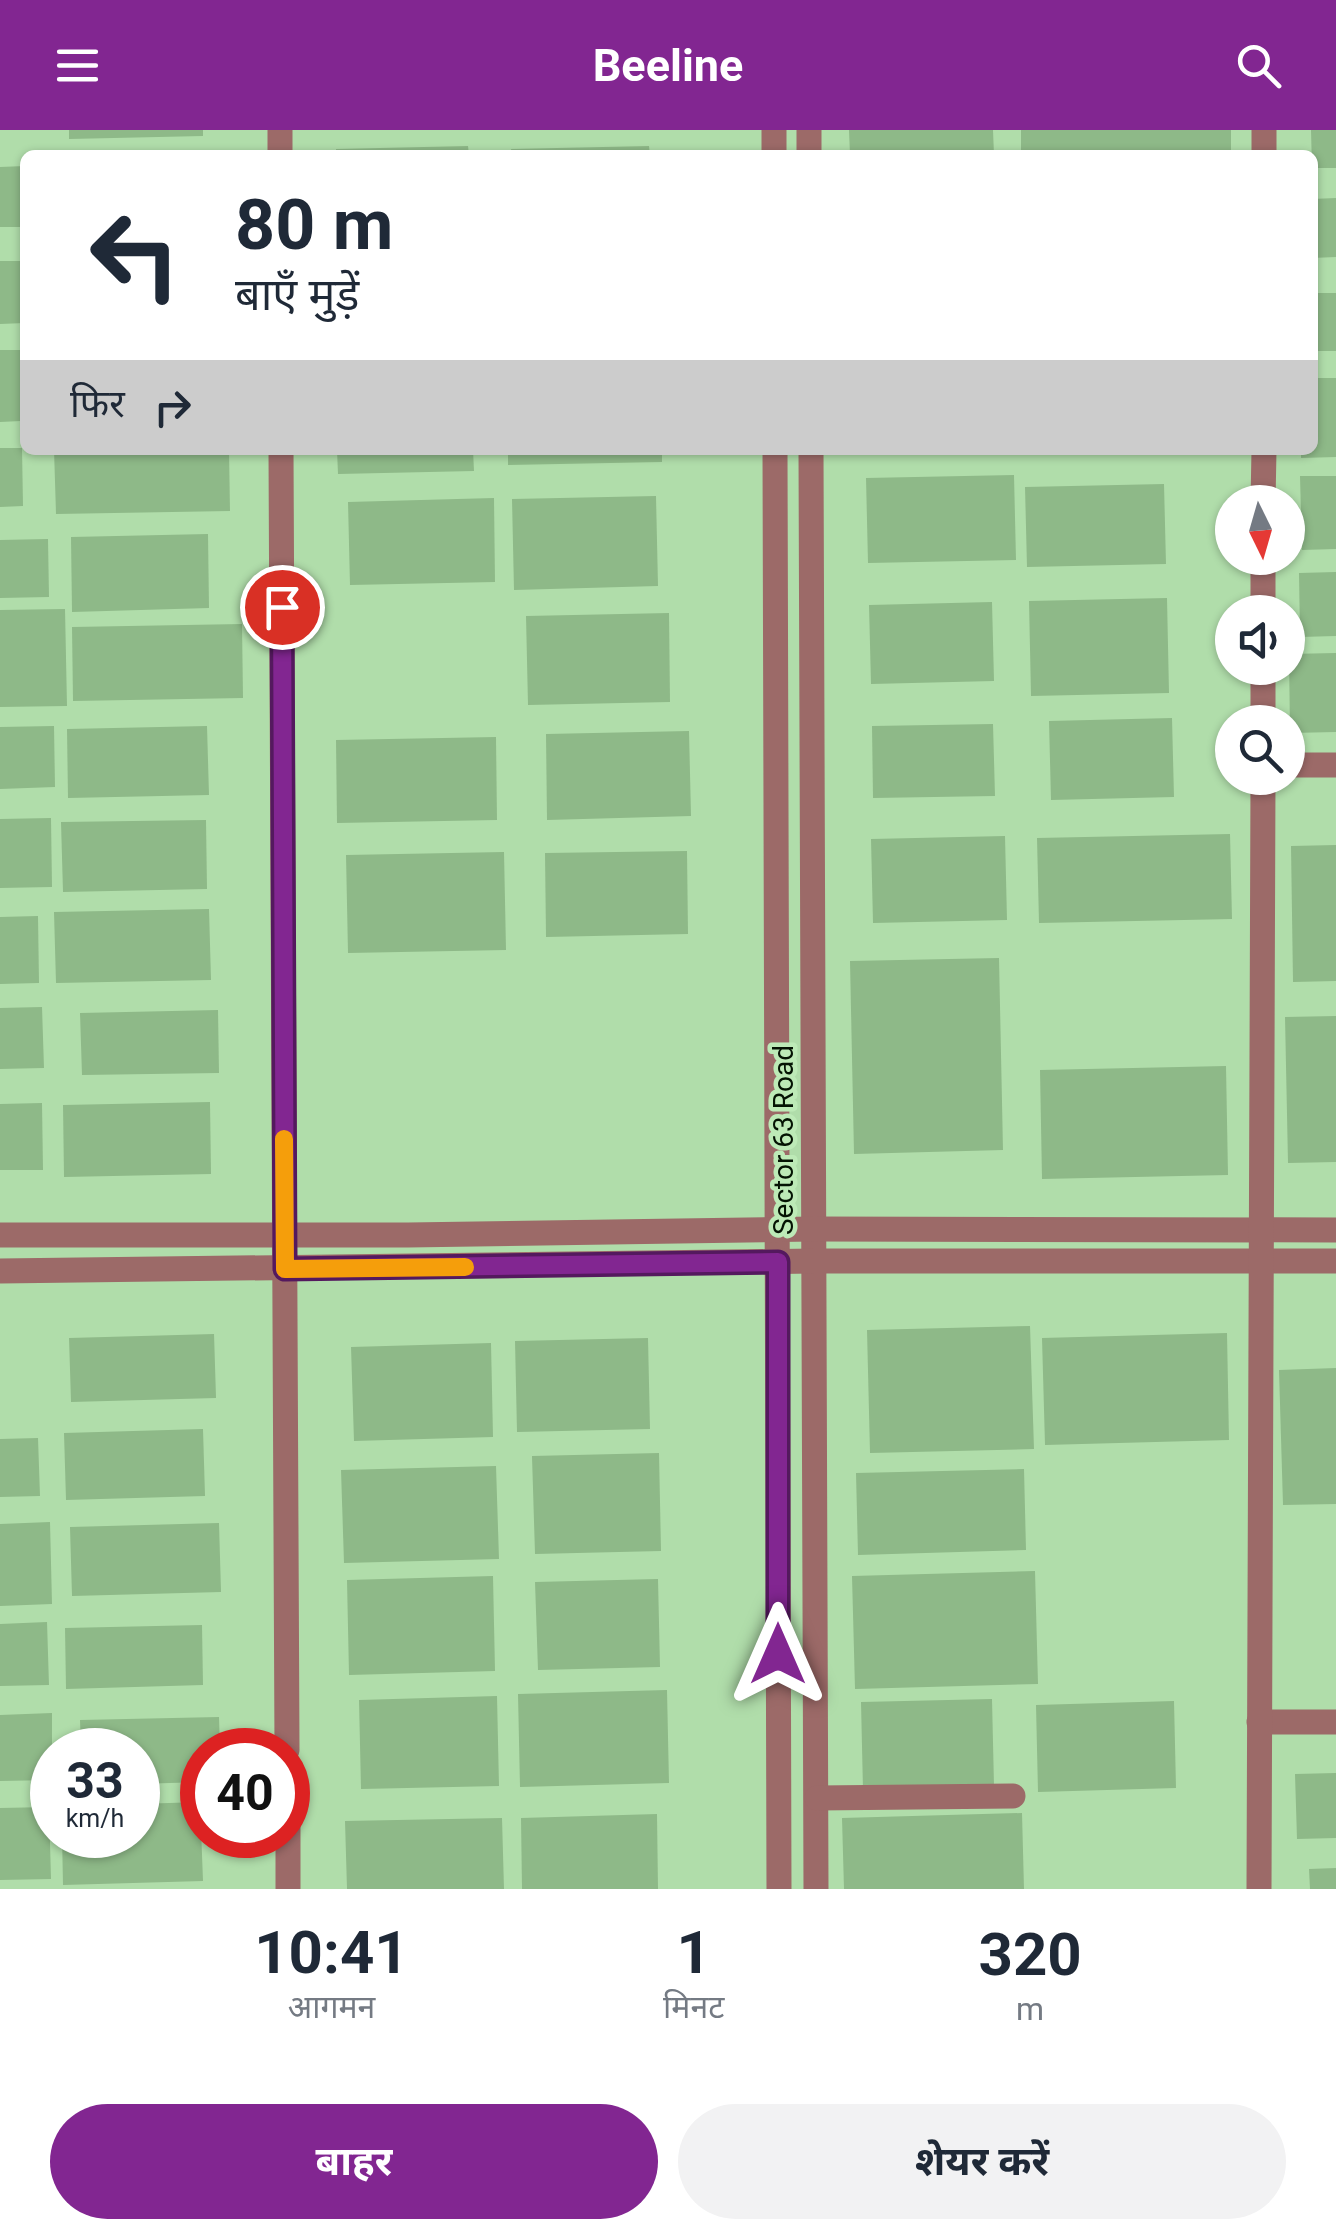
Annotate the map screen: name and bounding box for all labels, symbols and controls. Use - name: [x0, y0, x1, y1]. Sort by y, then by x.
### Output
- icon: menu: [50, 38, 105, 93]
- icon: search: [1231, 38, 1286, 93]
- text: Beeline: [593, 39, 743, 92]
- text: 80 m: [235, 184, 393, 266]
- icon: left: [70, 190, 200, 320]
- text: बाएँ मुड़ें: [235, 268, 359, 321]
- icon: right: [145, 380, 200, 435]
- text: फिर: [70, 382, 125, 426]
- north arrow: [1215, 485, 1305, 575]
- map controls: [1215, 485, 1305, 795]
- pin: [240, 565, 325, 650]
- icon: arrive: [255, 580, 310, 635]
- button: sound: [1215, 595, 1305, 685]
- button: search: [1215, 705, 1305, 795]
- street label: Sector 63 Road: [767, 1045, 800, 1235]
- position arrow: [726, 1602, 830, 1706]
- speed limit sign: 40: [180, 1728, 310, 1858]
- text: 33: [66, 1752, 124, 1810]
- text: km/h: [66, 1804, 124, 1833]
- text: 10:41: [254, 1917, 409, 1988]
- text: 1: [676, 1917, 711, 1988]
- text: 320: [978, 1919, 1082, 1990]
- text: आगमन: [288, 1988, 375, 2026]
- text: मिनट: [663, 1988, 724, 2026]
- text: m: [1016, 1990, 1044, 2028]
- button: बाहर: [50, 2104, 658, 2219]
- button: शेयर करें: [678, 2104, 1286, 2219]

